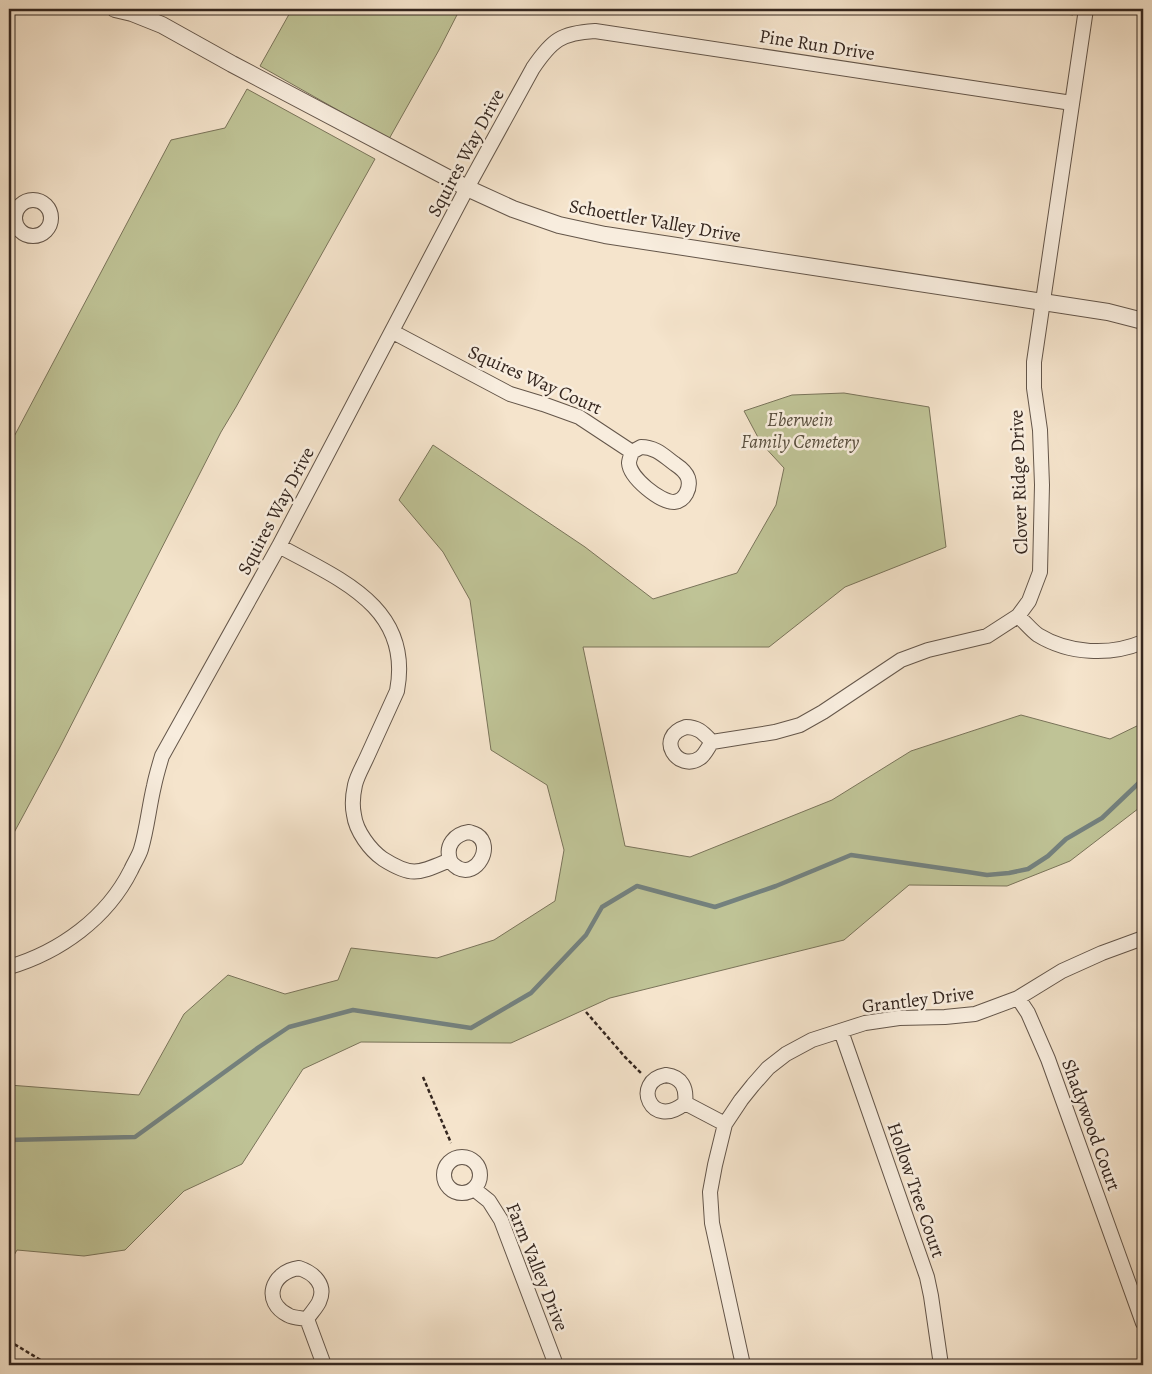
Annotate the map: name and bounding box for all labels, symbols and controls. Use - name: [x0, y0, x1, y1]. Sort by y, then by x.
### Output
- street label: Pine Run Drive: [757, 23, 877, 67]
- street label: Squires Way Drive: [421, 84, 511, 222]
- street label: Schoettler Valley Drive: [567, 193, 743, 249]
- street label: Squires Way Court: [464, 339, 606, 421]
- park label: Eberwein Family Cemetery: [741, 407, 860, 455]
- street label: Clover Ridge Drive: [1003, 409, 1035, 555]
- street label: Squires Way Drive: [231, 442, 321, 580]
- street label: Grantley Drive: [860, 980, 976, 1020]
- street label: Shadywood Court: [1055, 1056, 1127, 1194]
- street label: Hollow Tree Court: [881, 1119, 951, 1261]
- street label: Farm Valley Drive: [499, 1199, 575, 1335]

